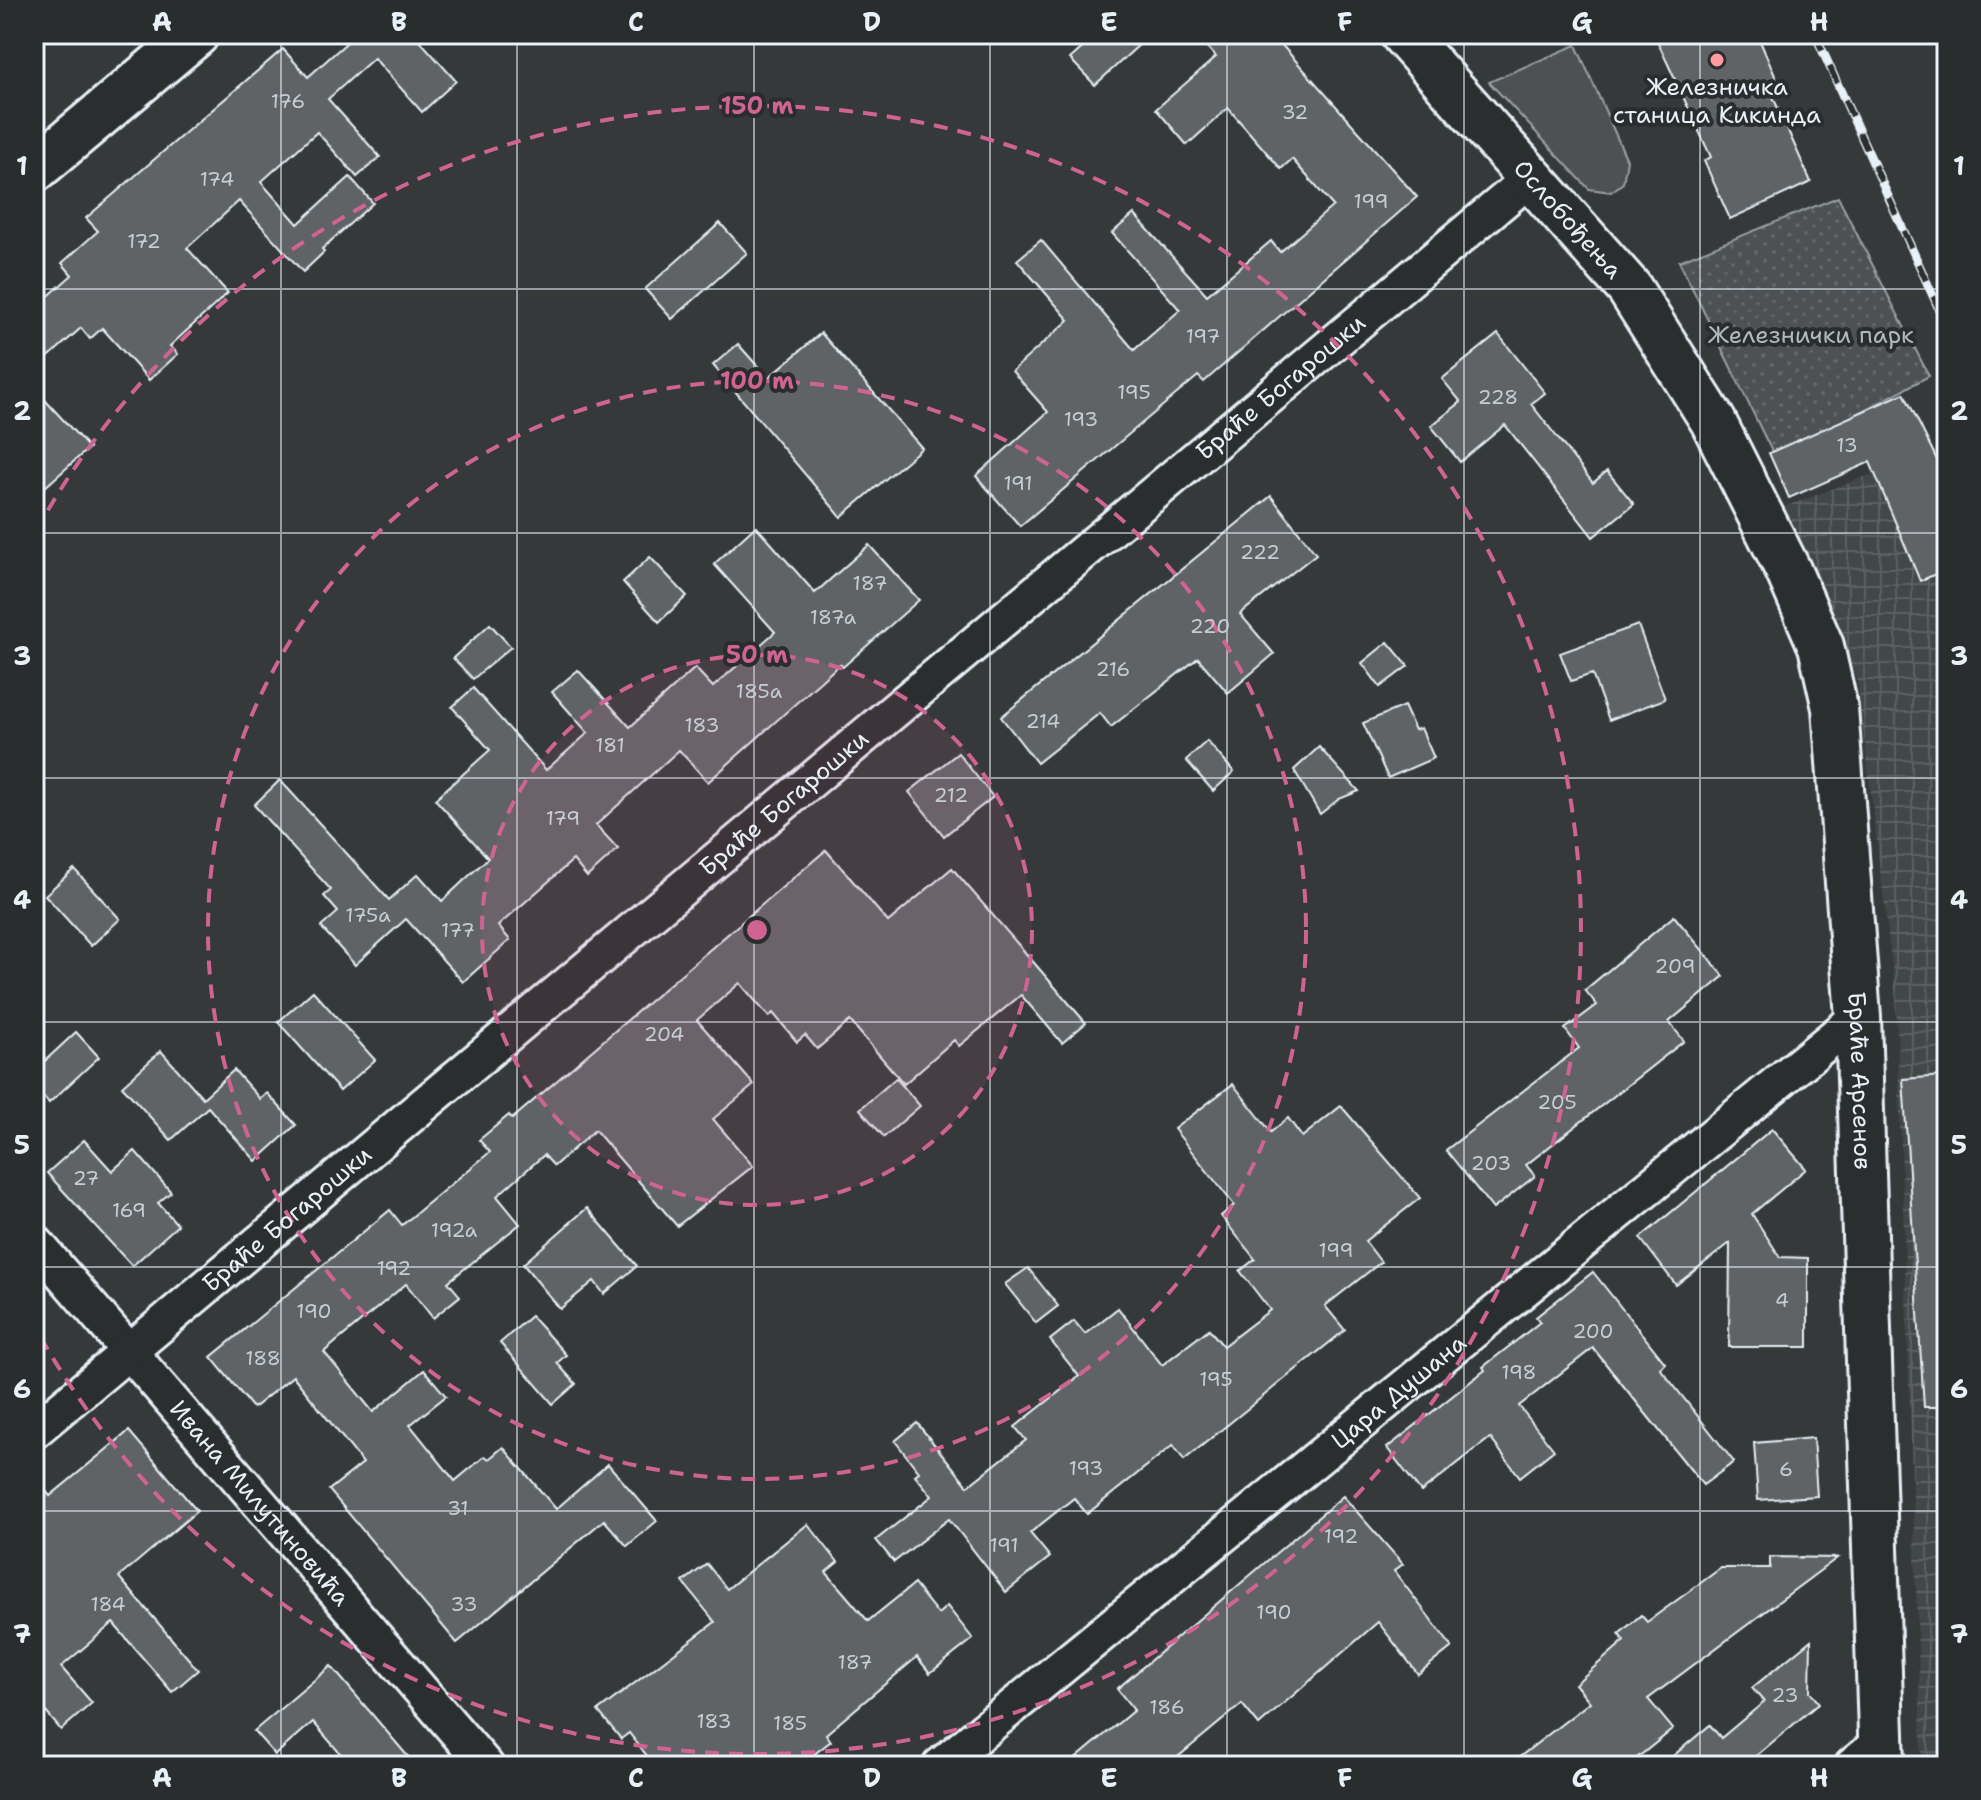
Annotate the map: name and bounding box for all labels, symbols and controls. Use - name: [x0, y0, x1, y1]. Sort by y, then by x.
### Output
- text: A: [152, 4, 172, 39]
- text: B: [391, 4, 407, 39]
- text: C: [628, 4, 644, 39]
- text: D: [863, 4, 881, 39]
- text: E: [1100, 4, 1118, 39]
- text: F: [1337, 4, 1353, 39]
- text: G: [1572, 4, 1593, 39]
- text: H: [1810, 4, 1828, 39]
- marker: Железничка станица Кикинда: [1708, 51, 1726, 69]
- place label: Железничка станица Кикинда: [1613, 71, 1821, 131]
- house number: 176: [271, 88, 305, 114]
- text: 150 m: [721, 90, 793, 122]
- house number: 32: [1282, 99, 1308, 125]
- text: 1: [16, 148, 28, 183]
- text: 1: [1953, 148, 1965, 183]
- street label: Ослобођења: [1506, 153, 1630, 286]
- house number: 174: [200, 166, 234, 192]
- house number: 199: [1354, 188, 1388, 214]
- house number: 172: [127, 228, 161, 254]
- street label: Браће Богарошки: [1189, 307, 1372, 467]
- park label: Железнички парк: [1708, 319, 1914, 351]
- house number: 197: [1186, 323, 1220, 349]
- text: 100 m: [720, 365, 794, 397]
- house number: 195: [1117, 379, 1151, 405]
- house number: 228: [1478, 384, 1518, 410]
- text: 2: [13, 393, 31, 428]
- text: 2: [1950, 393, 1968, 428]
- house number: 193: [1064, 406, 1098, 432]
- house number: 13: [1836, 432, 1858, 458]
- house number: 191: [1003, 470, 1033, 496]
- house number: 222: [1240, 539, 1280, 565]
- house number: 187: [853, 570, 887, 596]
- house number: 187a: [810, 604, 857, 630]
- house number: 220: [1190, 613, 1230, 639]
- text: 3: [13, 638, 31, 673]
- text: 3: [1950, 638, 1968, 673]
- text: 50 m: [726, 639, 788, 671]
- house number: 216: [1096, 656, 1130, 682]
- house number: 185a: [736, 678, 783, 704]
- house number: 214: [1026, 708, 1060, 734]
- house number: 183: [685, 712, 719, 738]
- street label: Браће Богарошки: [692, 723, 875, 883]
- house number: 181: [595, 732, 625, 758]
- house number: 212: [934, 782, 968, 808]
- house number: 179: [546, 805, 580, 831]
- text: 4: [13, 882, 31, 917]
- text: 4: [1950, 882, 1968, 917]
- house number: 175a: [345, 902, 391, 928]
- centre of rings: [743, 916, 771, 944]
- house number: 177: [441, 917, 475, 943]
- house number: 209: [1655, 953, 1695, 979]
- street label: Браће Арсенов: [1840, 990, 1879, 1170]
- house number: 204: [644, 1021, 684, 1047]
- house number: 205: [1537, 1089, 1577, 1115]
- text: 5: [14, 1127, 30, 1162]
- text: 5: [1951, 1127, 1967, 1162]
- street label: Браће Богарошки: [196, 1139, 379, 1299]
- house number: 203: [1471, 1150, 1511, 1176]
- house number: 27: [73, 1165, 99, 1191]
- house number: 169: [112, 1197, 146, 1223]
- house number: 192a: [431, 1217, 478, 1243]
- house number: 199: [1319, 1237, 1353, 1263]
- house number: 192: [377, 1255, 411, 1281]
- house number: 4: [1775, 1287, 1789, 1313]
- house number: 190: [296, 1298, 332, 1324]
- house number: 200: [1572, 1318, 1614, 1344]
- street label: Цара Душана: [1325, 1327, 1473, 1456]
- house number: 188: [245, 1345, 281, 1371]
- house number: 198: [1501, 1359, 1537, 1385]
- house number: 195: [1199, 1366, 1233, 1392]
- text: 6: [13, 1371, 31, 1406]
- text: 6: [1950, 1371, 1968, 1406]
- street label: Ивана Милутиновића: [162, 1394, 357, 1613]
- house number: 193: [1069, 1455, 1103, 1481]
- house number: 6: [1779, 1456, 1793, 1482]
- house number: 31: [447, 1495, 469, 1521]
- house number: 192: [1324, 1523, 1358, 1549]
- house number: 191: [989, 1532, 1019, 1558]
- house number: 184: [90, 1591, 126, 1617]
- house number: 33: [451, 1591, 477, 1617]
- house number: 190: [1256, 1599, 1292, 1625]
- text: 7: [13, 1616, 31, 1651]
- text: 7: [1950, 1616, 1968, 1651]
- house number: 187: [838, 1649, 872, 1675]
- house number: 23: [1772, 1682, 1798, 1708]
- house number: 186: [1149, 1694, 1185, 1720]
- house number: 183: [697, 1708, 731, 1734]
- house number: 185: [773, 1710, 807, 1736]
- text: A: [152, 1760, 172, 1795]
- text: B: [391, 1760, 407, 1795]
- text: C: [628, 1760, 644, 1795]
- text: D: [863, 1760, 881, 1795]
- text: E: [1100, 1760, 1118, 1795]
- text: F: [1337, 1760, 1353, 1795]
- text: G: [1572, 1760, 1593, 1795]
- text: H: [1810, 1760, 1828, 1795]

